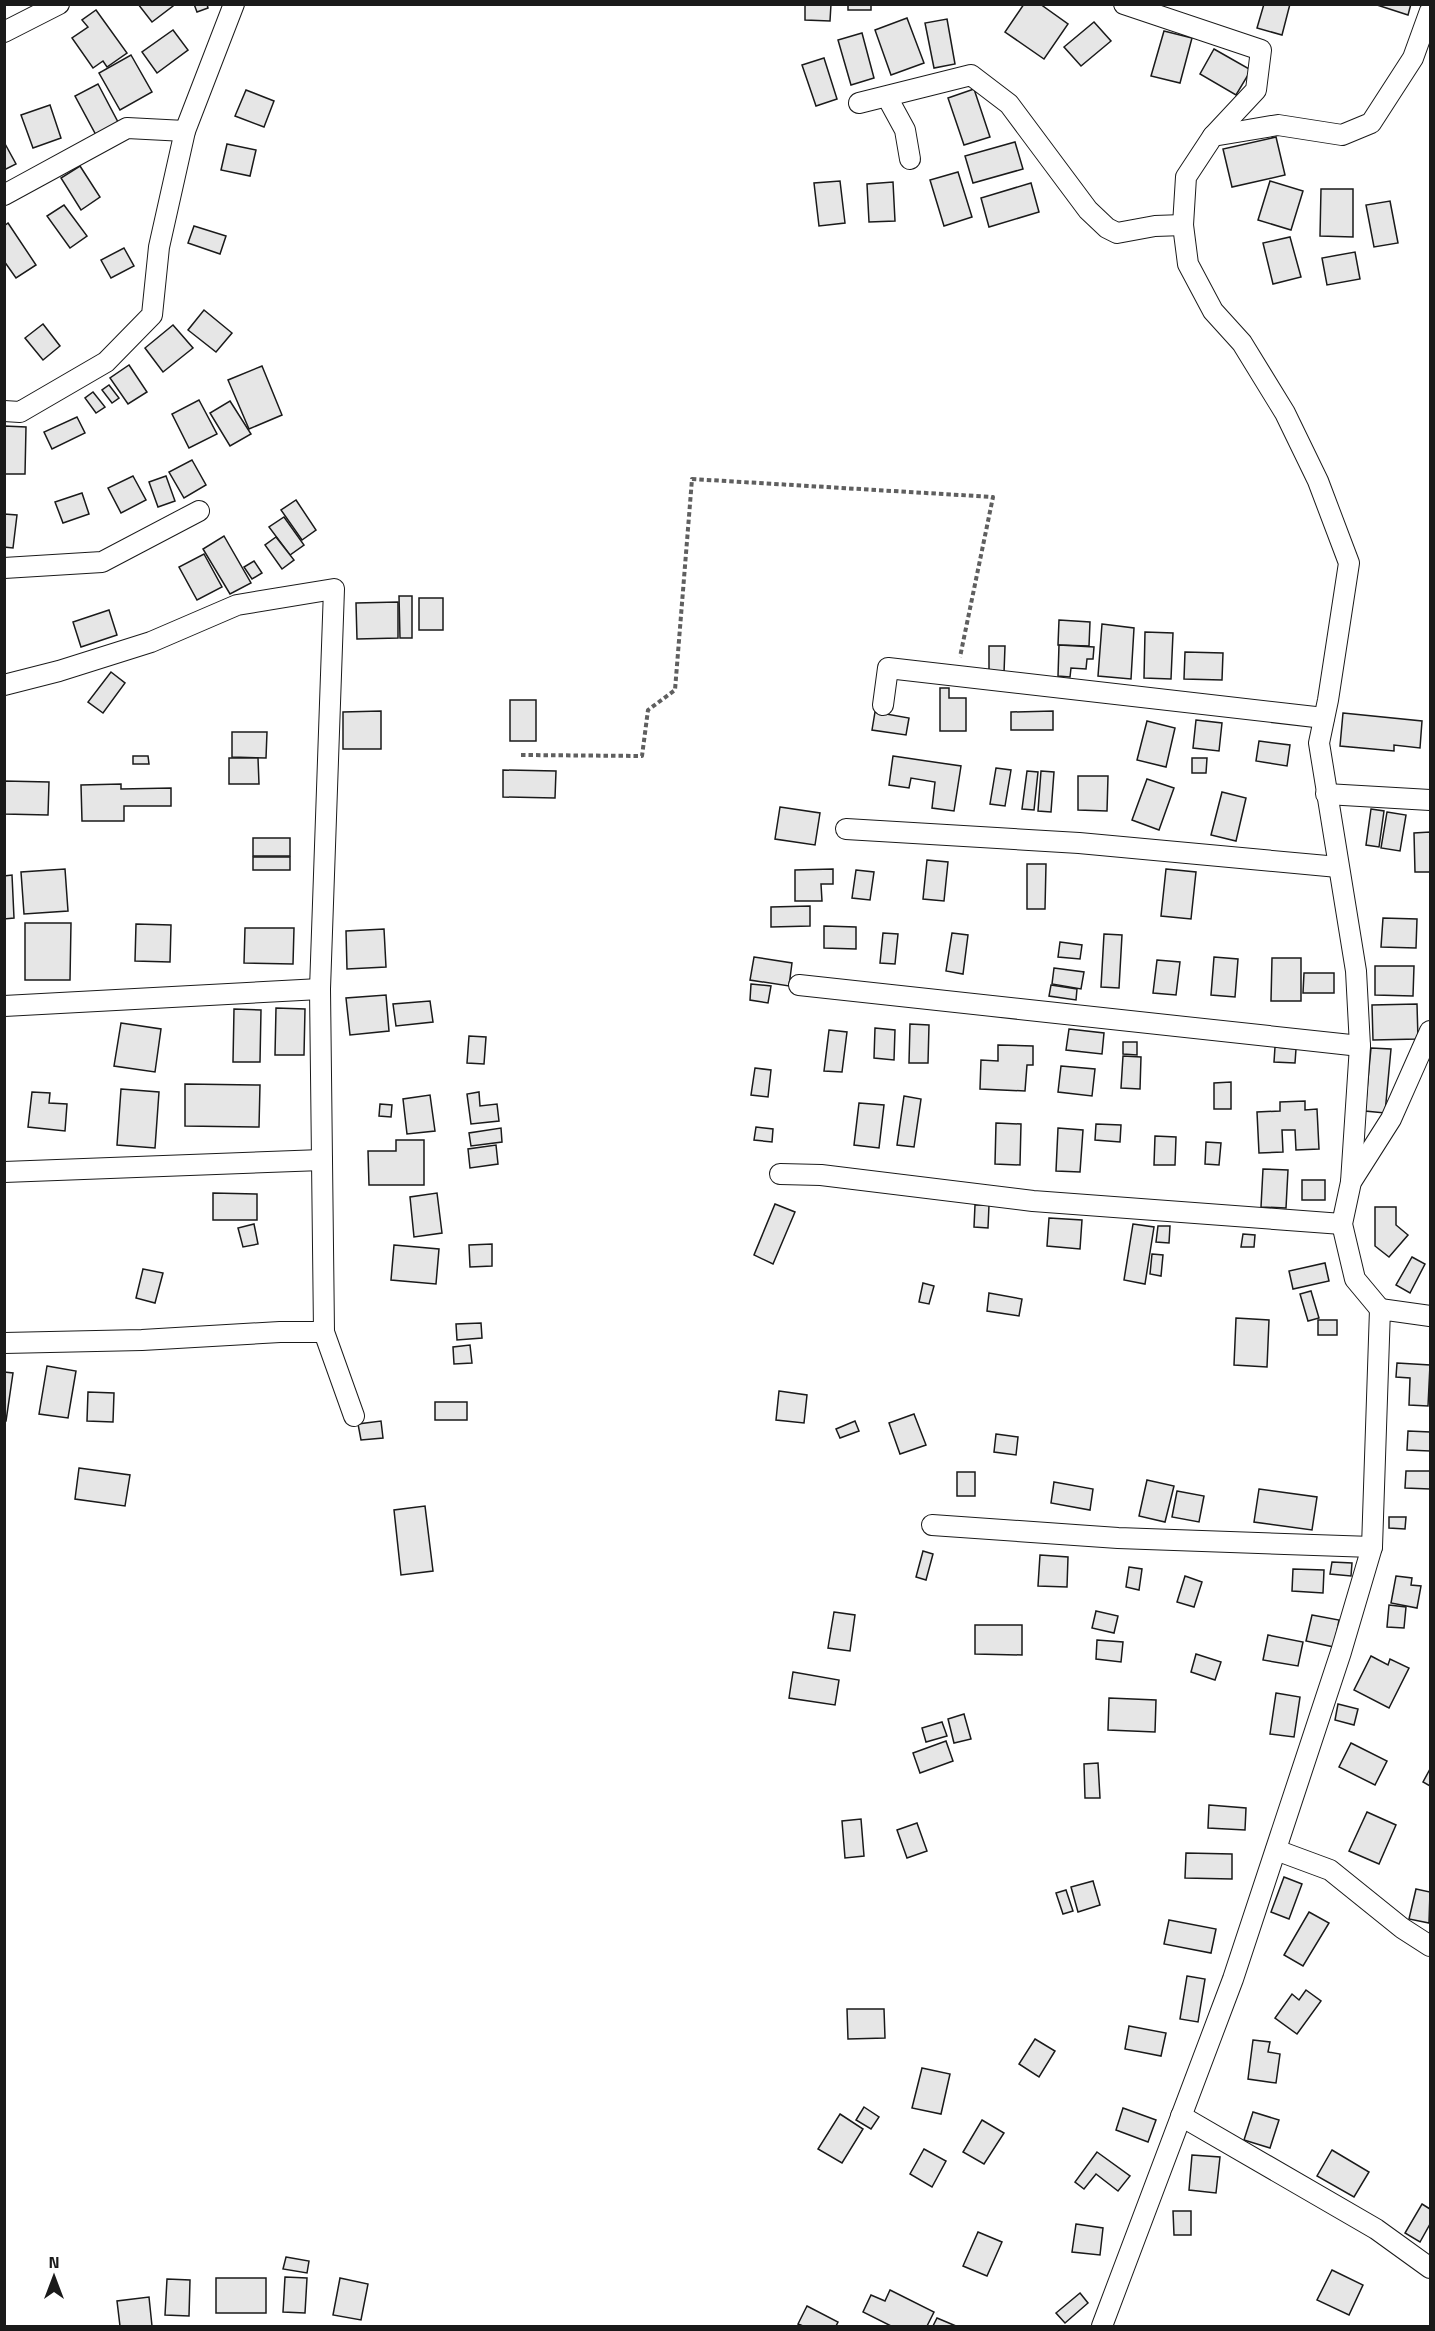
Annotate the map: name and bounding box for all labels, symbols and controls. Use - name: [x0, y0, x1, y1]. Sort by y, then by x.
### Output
- north arrow: [24, 2247, 84, 2307]
- text: N: [48, 2250, 60, 2274]

